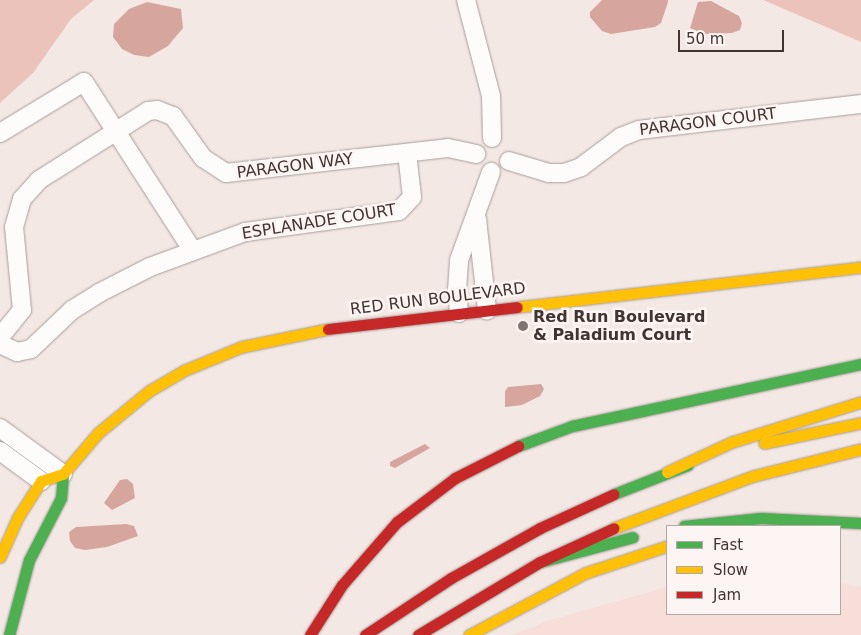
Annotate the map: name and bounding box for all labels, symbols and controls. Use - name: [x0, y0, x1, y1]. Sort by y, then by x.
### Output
- scale bar: [681, 20, 787, 52]
- text: 50 m: [686, 30, 724, 48]
- street label: PARAGON COURT: [638, 104, 778, 140]
- street label: PARAGON WAY: [236, 149, 354, 183]
- street label: ESPLANADE COURT: [241, 200, 397, 244]
- street label: RED RUN BOULEVARD: [349, 279, 527, 319]
- place label: Red Run Boulevard & Paladium Court: [533, 307, 705, 345]
- marker: Red Run Boulevard & Paladium Court: [517, 320, 529, 332]
- legend: [666, 525, 841, 615]
- text: Fast: [713, 536, 743, 554]
- text: Slow: [713, 561, 748, 579]
- text: Jam: [713, 586, 741, 604]

